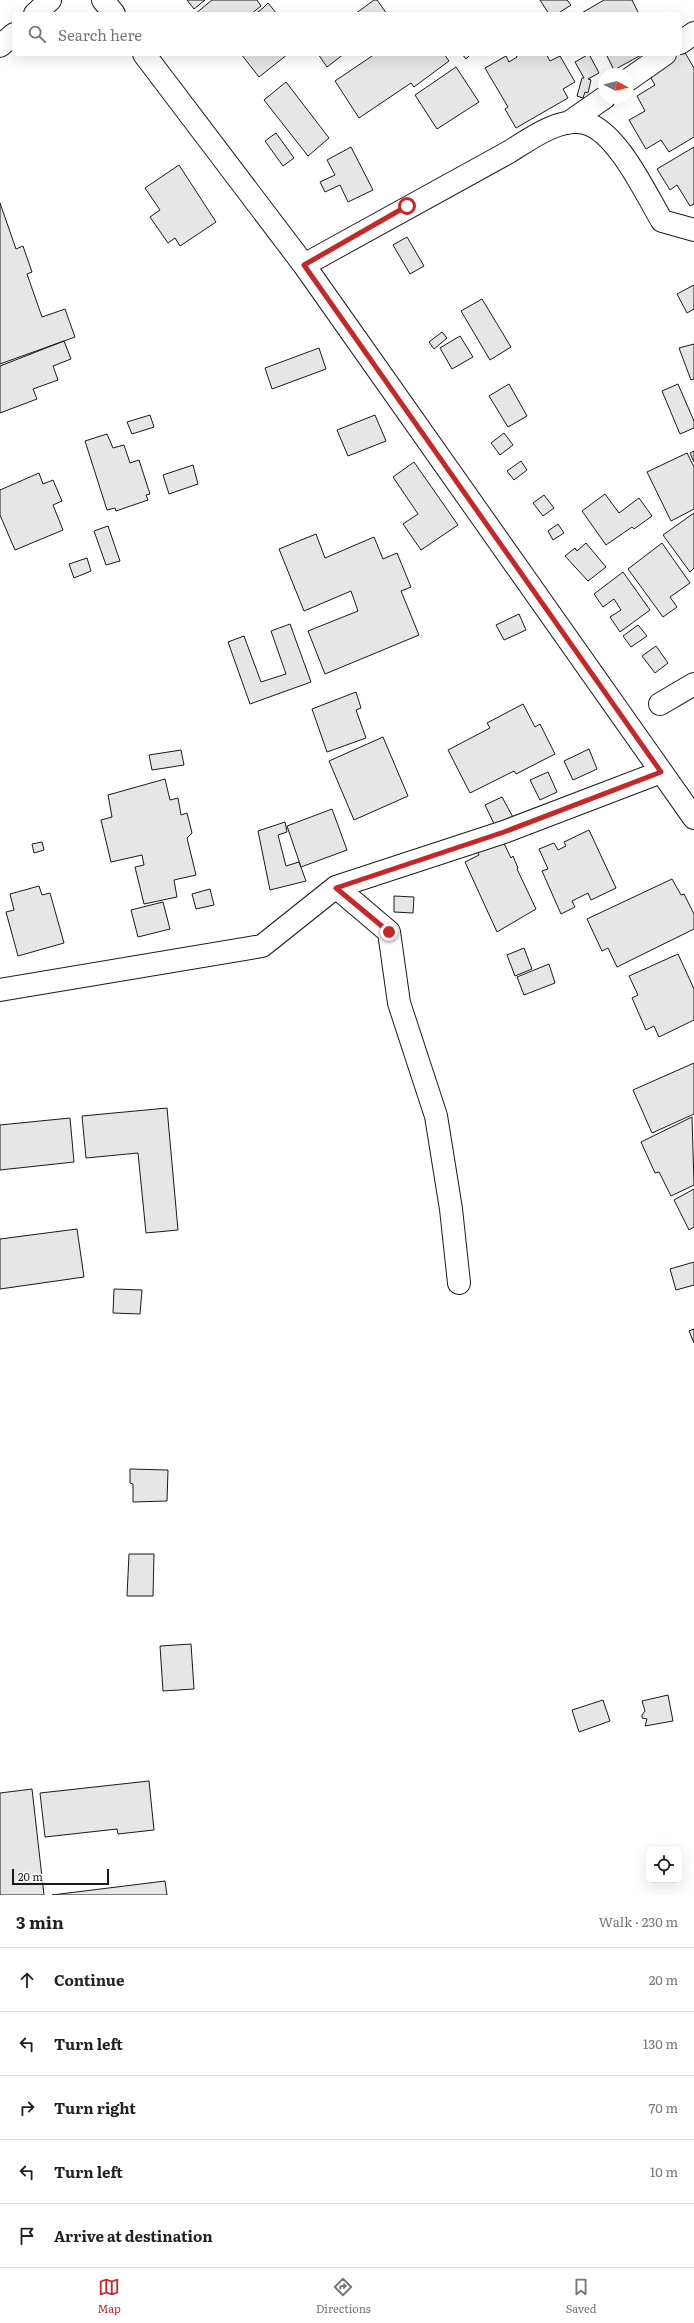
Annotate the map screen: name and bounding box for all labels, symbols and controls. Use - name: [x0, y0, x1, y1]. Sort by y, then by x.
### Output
- search box: [12, 12, 682, 56]
- icon: search: [26, 23, 48, 45]
- text: Search here: [58, 23, 142, 46]
- north arrow: [598, 68, 634, 104]
- route start: [398, 197, 416, 215]
- route end: [380, 923, 398, 941]
- map controls: [646, 1847, 682, 1883]
- button: locate: [646, 1847, 682, 1883]
- scale bar: [12, 1867, 109, 1886]
- text: 20 m: [18, 1868, 43, 1884]
- text: 3 min: [16, 1909, 64, 1934]
- text: Walk · 230 m: [599, 1912, 678, 1931]
- text: Continue: [54, 1968, 124, 1991]
- icon: ahead: [16, 1969, 38, 1991]
- text: 20 m: [649, 1970, 678, 1989]
- text: Turn left: [54, 2032, 123, 2055]
- icon: left: [16, 2033, 38, 2055]
- text: 130 m: [643, 2034, 678, 2053]
- text: Turn right: [54, 2096, 136, 2119]
- icon: right: [16, 2097, 38, 2119]
- text: 70 m: [649, 2098, 678, 2117]
- text: Turn left: [54, 2160, 123, 2183]
- icon: left: [16, 2161, 38, 2183]
- text: 10 m: [650, 2162, 678, 2181]
- text: Arrive at destination: [54, 2224, 213, 2247]
- icon: arrive: [16, 2225, 38, 2247]
- tab: Map: [97, 2276, 121, 2316]
- tab: Directions: [316, 2276, 371, 2316]
- tab: Saved: [566, 2276, 596, 2316]

